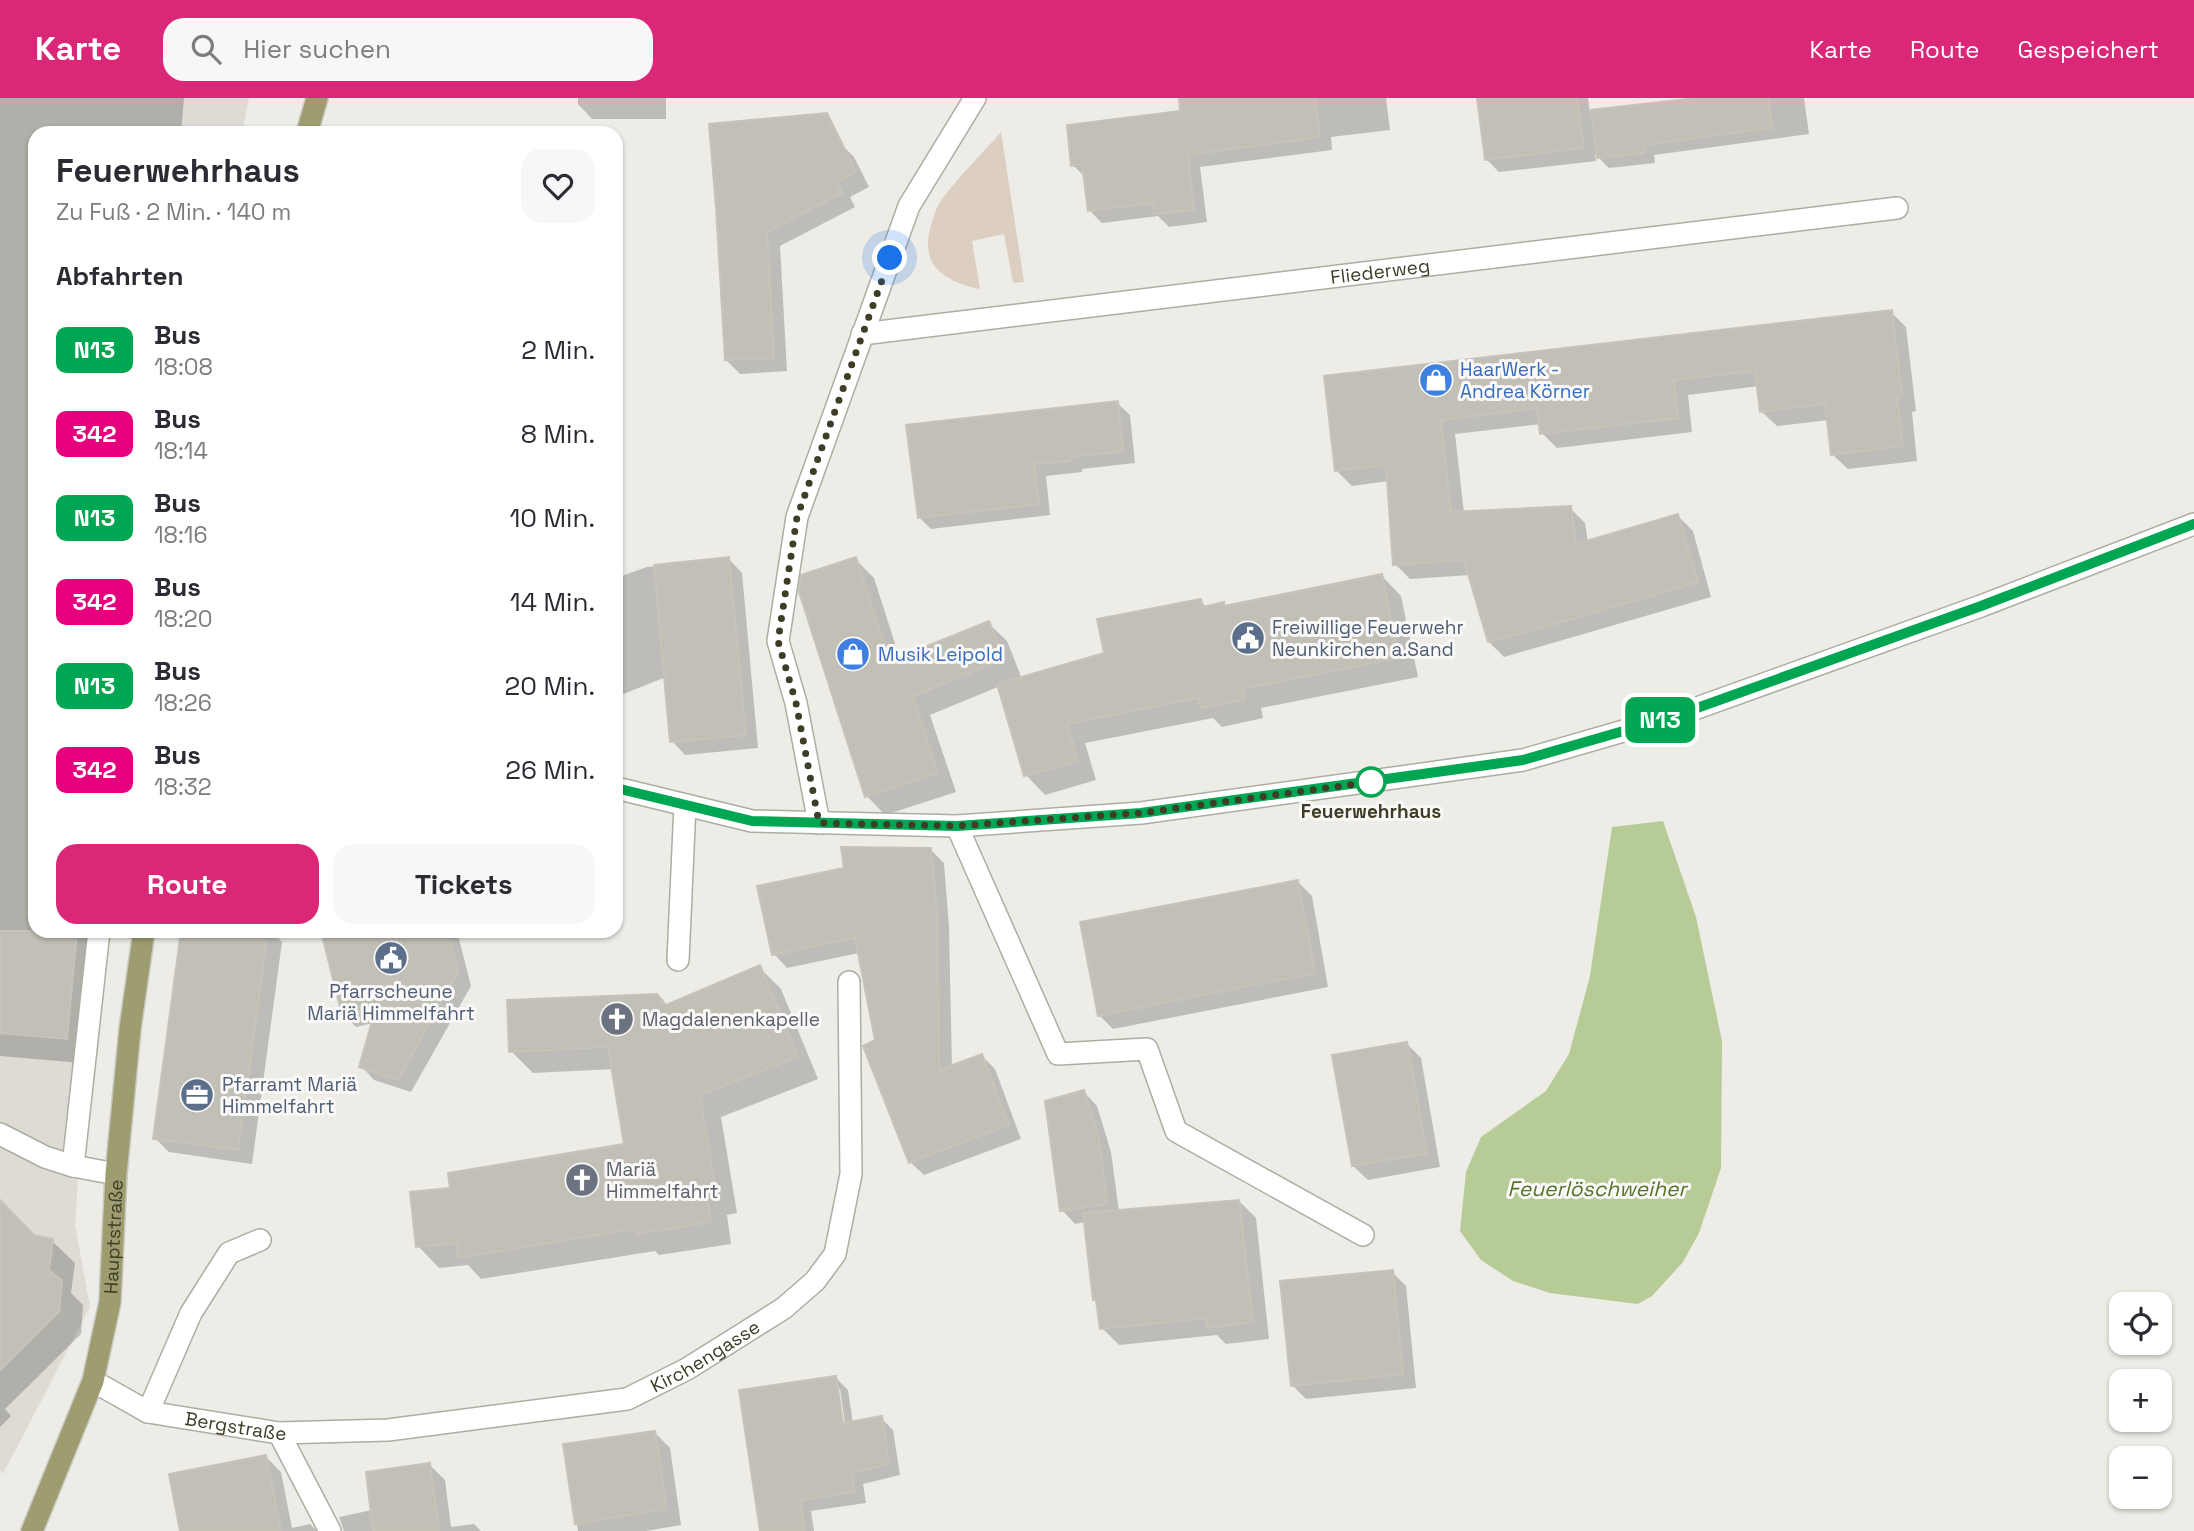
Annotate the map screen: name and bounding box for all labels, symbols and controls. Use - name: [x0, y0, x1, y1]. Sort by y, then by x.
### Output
- search box: [163, 18, 653, 81]
- text: Karte: [35, 28, 121, 70]
- icon: search: [187, 30, 225, 68]
- text: Hier suchen: [243, 32, 391, 66]
- text: Karte: [1810, 34, 1872, 65]
- text: Route: [1910, 34, 1979, 65]
- text: Gespeichert: [2017, 34, 2159, 65]
- button: heart: [521, 149, 595, 223]
- text: Feuerwehrhaus: [56, 150, 300, 192]
- text: Zu Fuß · 2 Min. · 140 m: [56, 197, 291, 227]
- your location: [872, 240, 907, 275]
- street label: Fliederweg: [1329, 253, 1431, 290]
- text: Abfahrten: [56, 259, 184, 293]
- text: Bus: [154, 318, 201, 352]
- text: 2 Min.: [521, 333, 595, 367]
- text: N13: [74, 334, 115, 365]
- text: 18:08: [154, 352, 213, 382]
- place label: HaarWerk - Andrea Körner: [1460, 357, 1590, 404]
- shop icon: HaarWerk - Andrea Körner: [1417, 361, 1455, 399]
- text: Bus: [154, 402, 201, 436]
- text: 8 Min.: [521, 417, 595, 451]
- text: 342: [72, 418, 117, 449]
- text: 18:14: [154, 436, 208, 466]
- text: Bus: [154, 486, 201, 520]
- text: 10 Min.: [509, 501, 595, 535]
- text: N13: [74, 502, 115, 533]
- text: 18:16: [154, 520, 207, 550]
- text: Bus: [154, 570, 201, 604]
- text: 14 Min.: [510, 585, 595, 619]
- text: 342: [72, 586, 117, 617]
- text: 18:20: [154, 604, 212, 634]
- place label: Freiwillige Feuerwehr Neunkirchen a.Sand: [1272, 615, 1464, 662]
- public building icon: Freiwillige Feuerwehr Neunkirchen a.Sand: [1229, 619, 1267, 657]
- shop icon: Musik Leipold: [834, 635, 872, 673]
- place label: Musik Leipold: [878, 642, 1003, 667]
- text: Bus: [154, 654, 201, 688]
- text: 20 Min.: [505, 669, 595, 703]
- text: N13: [74, 670, 115, 701]
- text: 18:26: [154, 688, 212, 718]
- line badge: N13: [1620, 697, 1700, 743]
- text: N13: [1639, 704, 1681, 735]
- text: Bus: [154, 738, 201, 772]
- text: 26 Min.: [505, 753, 595, 787]
- text: 342: [72, 754, 117, 785]
- marker: Feuerwehrhaus: [1356, 767, 1386, 797]
- text: 18:32: [154, 772, 212, 802]
- place label: Feuerwehrhaus: [1301, 799, 1441, 824]
- button: Route: [56, 844, 319, 924]
- button: Tickets: [333, 844, 595, 924]
- public building icon: Pfarrscheune Mariä Himmelfahrt: [372, 939, 410, 977]
- place label: Pfarrscheune Mariä Himmelfahrt: [307, 979, 475, 1026]
- church icon: Magdalenenkapelle: [598, 1000, 636, 1038]
- place label: Magdalenenkapelle: [642, 1007, 820, 1032]
- place label: Pfarramt Mariä Himmelfahrt: [222, 1072, 357, 1119]
- office icon: Pfarramt Mariä Himmelfahrt: [178, 1076, 216, 1114]
- place label: Mariä Himmelfahrt: [606, 1157, 718, 1204]
- church icon: Mariä Himmelfahrt: [563, 1161, 601, 1199]
- water label: Feuerlöschweiher: [1508, 1175, 1688, 1202]
- street label: Hauptstraße: [98, 1179, 129, 1295]
- map controls: [2109, 1292, 2172, 1509]
- button: locate: [2109, 1292, 2172, 1355]
- street label: Kirchengasse: [646, 1314, 765, 1398]
- button: +: [2109, 1369, 2172, 1432]
- street label: Bergstraße: [183, 1406, 287, 1446]
- button: −: [2109, 1446, 2172, 1509]

